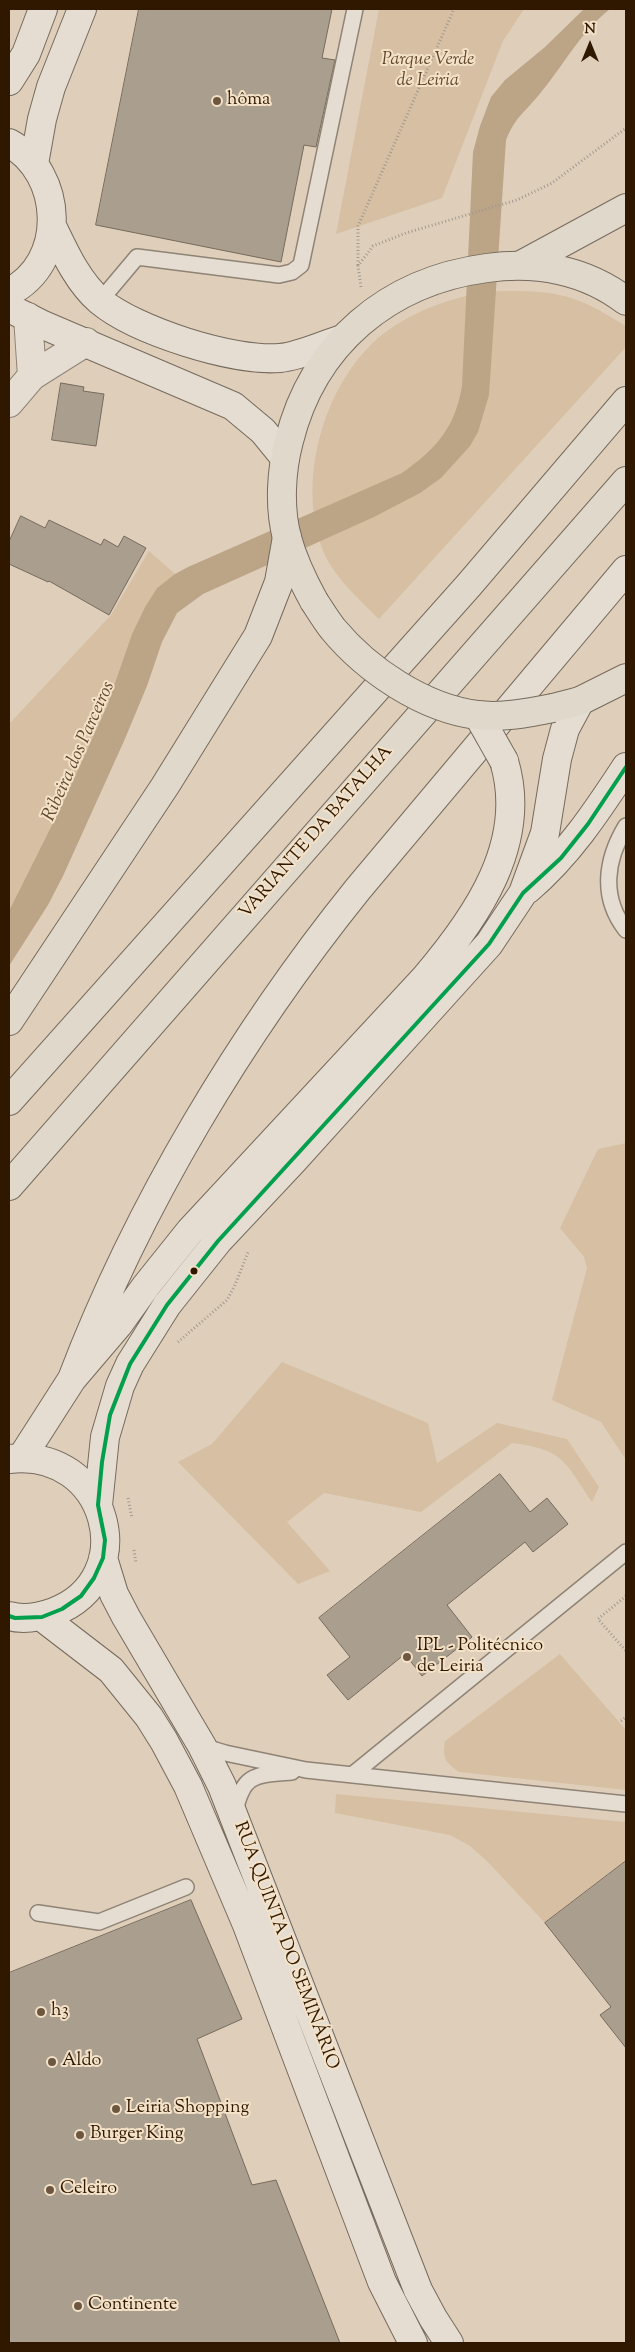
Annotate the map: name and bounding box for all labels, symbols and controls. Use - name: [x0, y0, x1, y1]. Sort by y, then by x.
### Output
- north arrow: [565, 20, 615, 70]
- text: N: [584, 20, 596, 40]
- park label: Parque Verde de Leiria: [382, 50, 474, 92]
- place label: hôma: [227, 90, 270, 112]
- marker: hôma: [211, 95, 223, 107]
- water label: Ribeira dos Parceiros: [39, 679, 121, 825]
- street label: VARIANTE DA BATALHA: [236, 742, 398, 924]
- unlabelled marker: [189, 1266, 199, 1276]
- place label: IPL - Politécnico de Leiria: [417, 1636, 543, 1678]
- marker: IPL - Politécnico de Leiria: [401, 1651, 413, 1663]
- street label: RUA QUINTA DO SEMINÁRIO: [228, 1819, 342, 2073]
- place label: h3: [51, 2001, 69, 2023]
- marker: h3: [35, 2006, 47, 2018]
- place label: Aldo: [62, 2051, 101, 2073]
- marker: Aldo: [46, 2056, 58, 2068]
- place label: Leiria Shopping: [126, 2098, 249, 2120]
- marker: Leiria Shopping: [110, 2103, 122, 2115]
- place label: Burger King: [90, 2124, 184, 2146]
- marker: Burger King: [74, 2129, 86, 2141]
- place label: Celeiro: [60, 2179, 117, 2201]
- marker: Celeiro: [44, 2184, 56, 2196]
- place label: Continente: [88, 2295, 177, 2317]
- marker: Continente: [72, 2300, 84, 2312]

